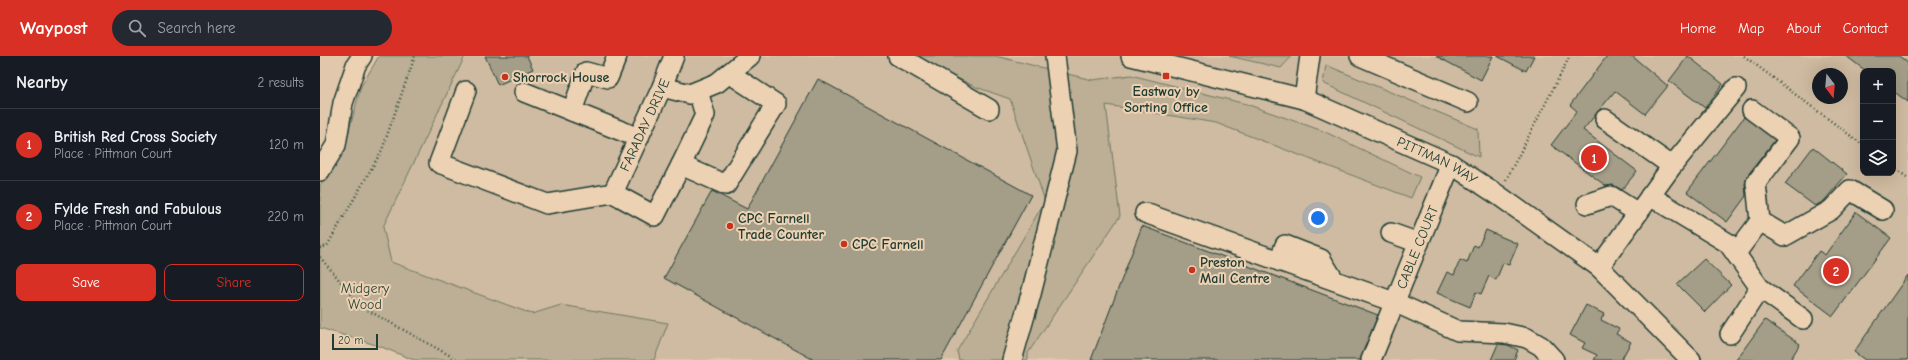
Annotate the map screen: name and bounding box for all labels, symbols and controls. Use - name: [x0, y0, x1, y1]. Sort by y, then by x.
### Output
- search box: [112, 10, 392, 46]
- text: Waypost: [20, 17, 88, 39]
- icon: search: [126, 17, 148, 39]
- text: Search here: [158, 19, 236, 37]
- text: Home: [1680, 20, 1716, 37]
- text: Map: [1738, 20, 1764, 37]
- text: About: [1786, 20, 1821, 37]
- text: Contact: [1843, 20, 1888, 37]
- north arrow: [1812, 68, 1848, 104]
- map controls: [1860, 68, 1896, 176]
- button: +: [1860, 68, 1896, 104]
- place label: Shorrock House: [513, 69, 609, 86]
- marker: Eastway by Sorting Office: [1161, 71, 1171, 81]
- marker: Shorrock House: [500, 72, 510, 82]
- text: Nearby: [16, 73, 67, 92]
- text: 2 results: [257, 75, 304, 90]
- street label: FARADAY DRIVE: [616, 76, 673, 174]
- place label: Eastway by Sorting Office: [1124, 83, 1208, 116]
- button: −: [1860, 104, 1896, 140]
- text: British Red Cross Society: [54, 128, 217, 146]
- street label: PITTMAN WAY: [1394, 133, 1481, 188]
- text: 1: [26, 137, 32, 152]
- text: 120 m: [269, 137, 304, 152]
- button: layers: [1860, 140, 1896, 176]
- pin: 1: [1581, 143, 1607, 173]
- text: Place · Pittman Court: [54, 146, 172, 161]
- text: Fylde Fresh and Fabulous: [54, 200, 221, 218]
- street label: CABLE COURT: [1393, 202, 1442, 291]
- your location: [1308, 208, 1328, 228]
- text: 2: [26, 209, 32, 224]
- text: 220 m: [267, 209, 304, 224]
- place label: CPC Farnell Trade Counter: [738, 210, 824, 243]
- text: Place · Pittman Court: [54, 218, 172, 233]
- marker: CPC Farnell Trade Counter: [725, 221, 735, 231]
- place label: CPC Farnell: [852, 236, 924, 253]
- marker: CPC Farnell: [839, 239, 849, 249]
- place label: Preston Mail Centre: [1200, 254, 1270, 287]
- pin: 2: [1823, 256, 1849, 286]
- button: Save: [16, 264, 156, 301]
- button: Share: [164, 264, 304, 301]
- marker: Preston Mail Centre: [1187, 265, 1197, 275]
- park label: Midgery Wood: [341, 280, 390, 313]
- scale bar: [332, 332, 378, 351]
- text: 20 m: [338, 334, 363, 347]

